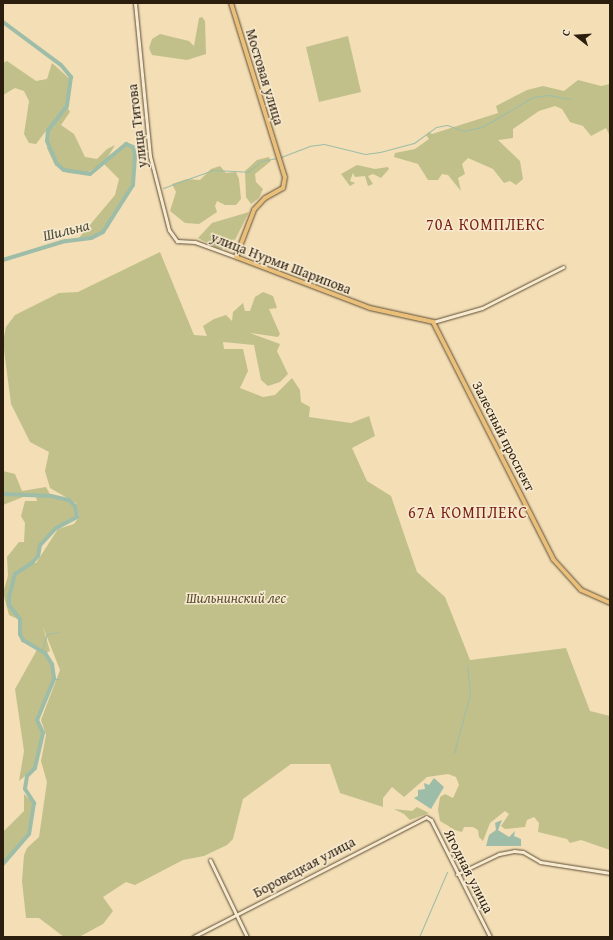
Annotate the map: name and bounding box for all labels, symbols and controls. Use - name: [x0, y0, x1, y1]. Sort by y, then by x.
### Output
- north arrow: [557, 16, 597, 56]
- street label: Мостовая улица: [242, 27, 288, 127]
- text: С: [557, 27, 574, 38]
- street label: улица Титова: [124, 83, 150, 169]
- district label: 70А КОМПЛЕКС: [426, 214, 546, 234]
- water label: Шильна: [41, 216, 91, 244]
- street label: улица Нурми Шарипова: [208, 228, 354, 298]
- street label: Залесный проспект: [469, 378, 539, 494]
- district label: 67А КОМПЛЕКС: [408, 502, 528, 522]
- park label: Шильнинский лес: [186, 590, 286, 606]
- street label: Ягодная улица: [441, 826, 497, 916]
- street label: Боровецкая улица: [250, 833, 358, 901]

